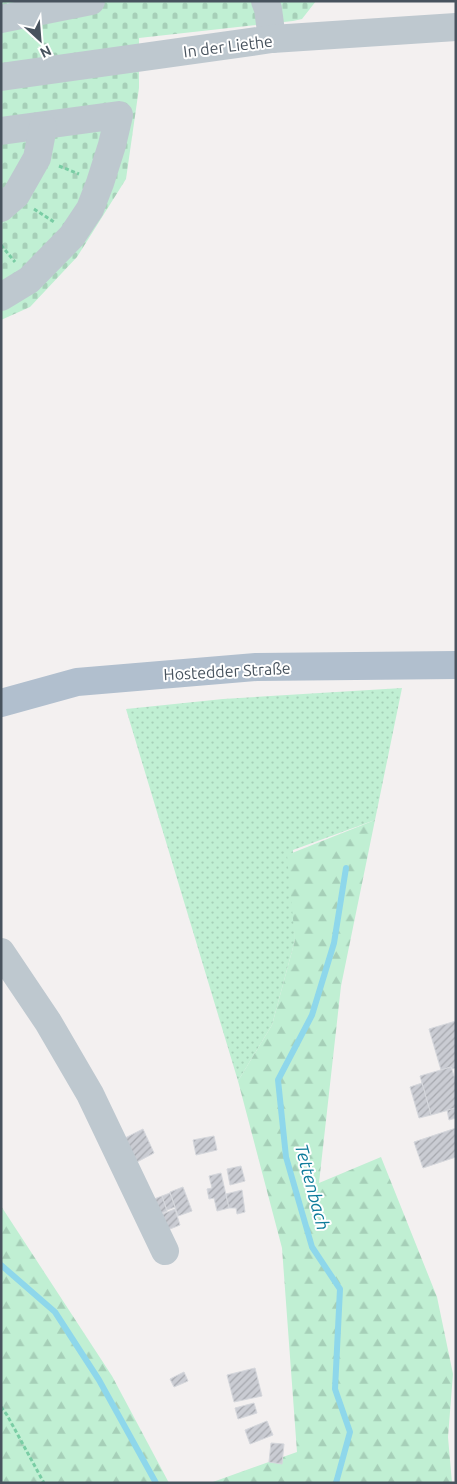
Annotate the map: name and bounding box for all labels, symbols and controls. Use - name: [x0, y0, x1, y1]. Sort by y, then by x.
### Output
- north arrow: [15, 15, 65, 65]
- street label: In der Liethe: [182, 32, 274, 60]
- text: N: [37, 42, 54, 61]
- street label: Hostedder Straße: [163, 659, 291, 683]
- water label: Tettenbach: [292, 1141, 334, 1232]

